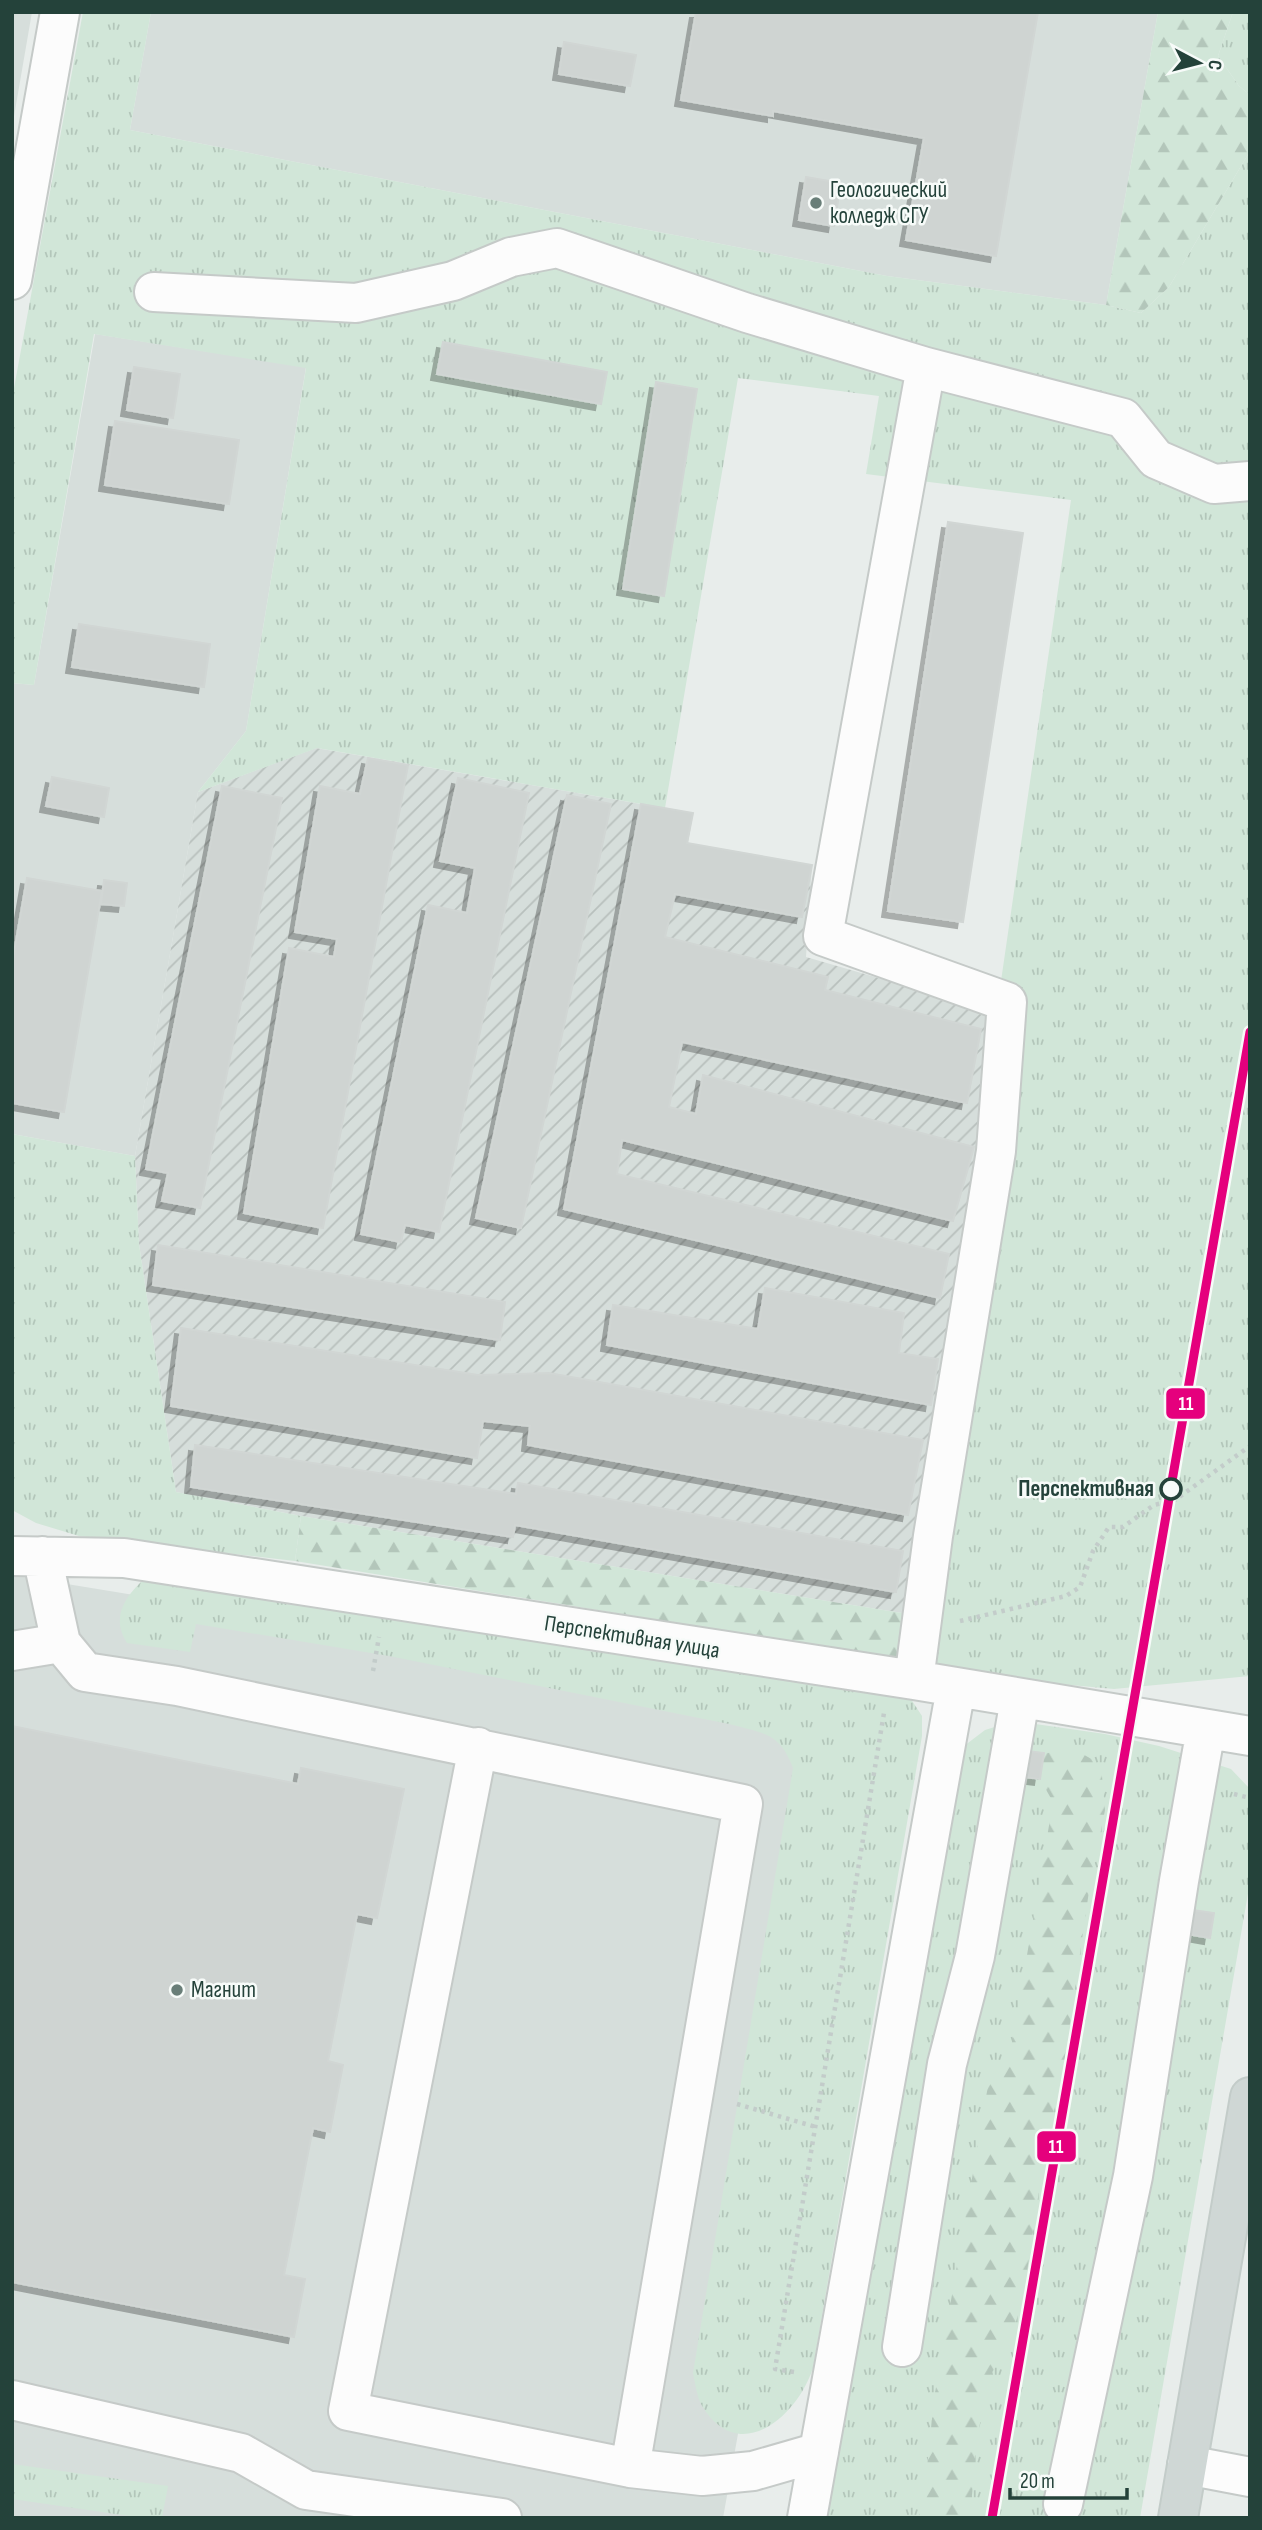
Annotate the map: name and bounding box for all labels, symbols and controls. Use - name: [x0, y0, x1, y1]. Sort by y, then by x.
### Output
- north arrow: [1164, 28, 1234, 98]
- text: С: [1202, 59, 1226, 71]
- place label: Геологический колледж СГУ: [830, 176, 947, 230]
- marker: Геологический колледж СГУ: [808, 195, 824, 211]
- line badge: 11: [1165, 1387, 1206, 1420]
- text: 11: [1179, 1393, 1194, 1416]
- place label: Перспективная: [1018, 1475, 1154, 1503]
- marker: Перспективная: [1160, 1478, 1182, 1500]
- street label: Перспективная улица: [542, 1609, 722, 1665]
- place label: Магнит: [191, 1976, 256, 2004]
- marker: Магнит: [169, 1982, 185, 1998]
- line badge: 11: [1036, 2130, 1077, 2163]
- text: 11: [1049, 2136, 1064, 2159]
- scale bar: [1010, 2456, 1127, 2500]
- text: 20 m: [1020, 2469, 1055, 2494]

